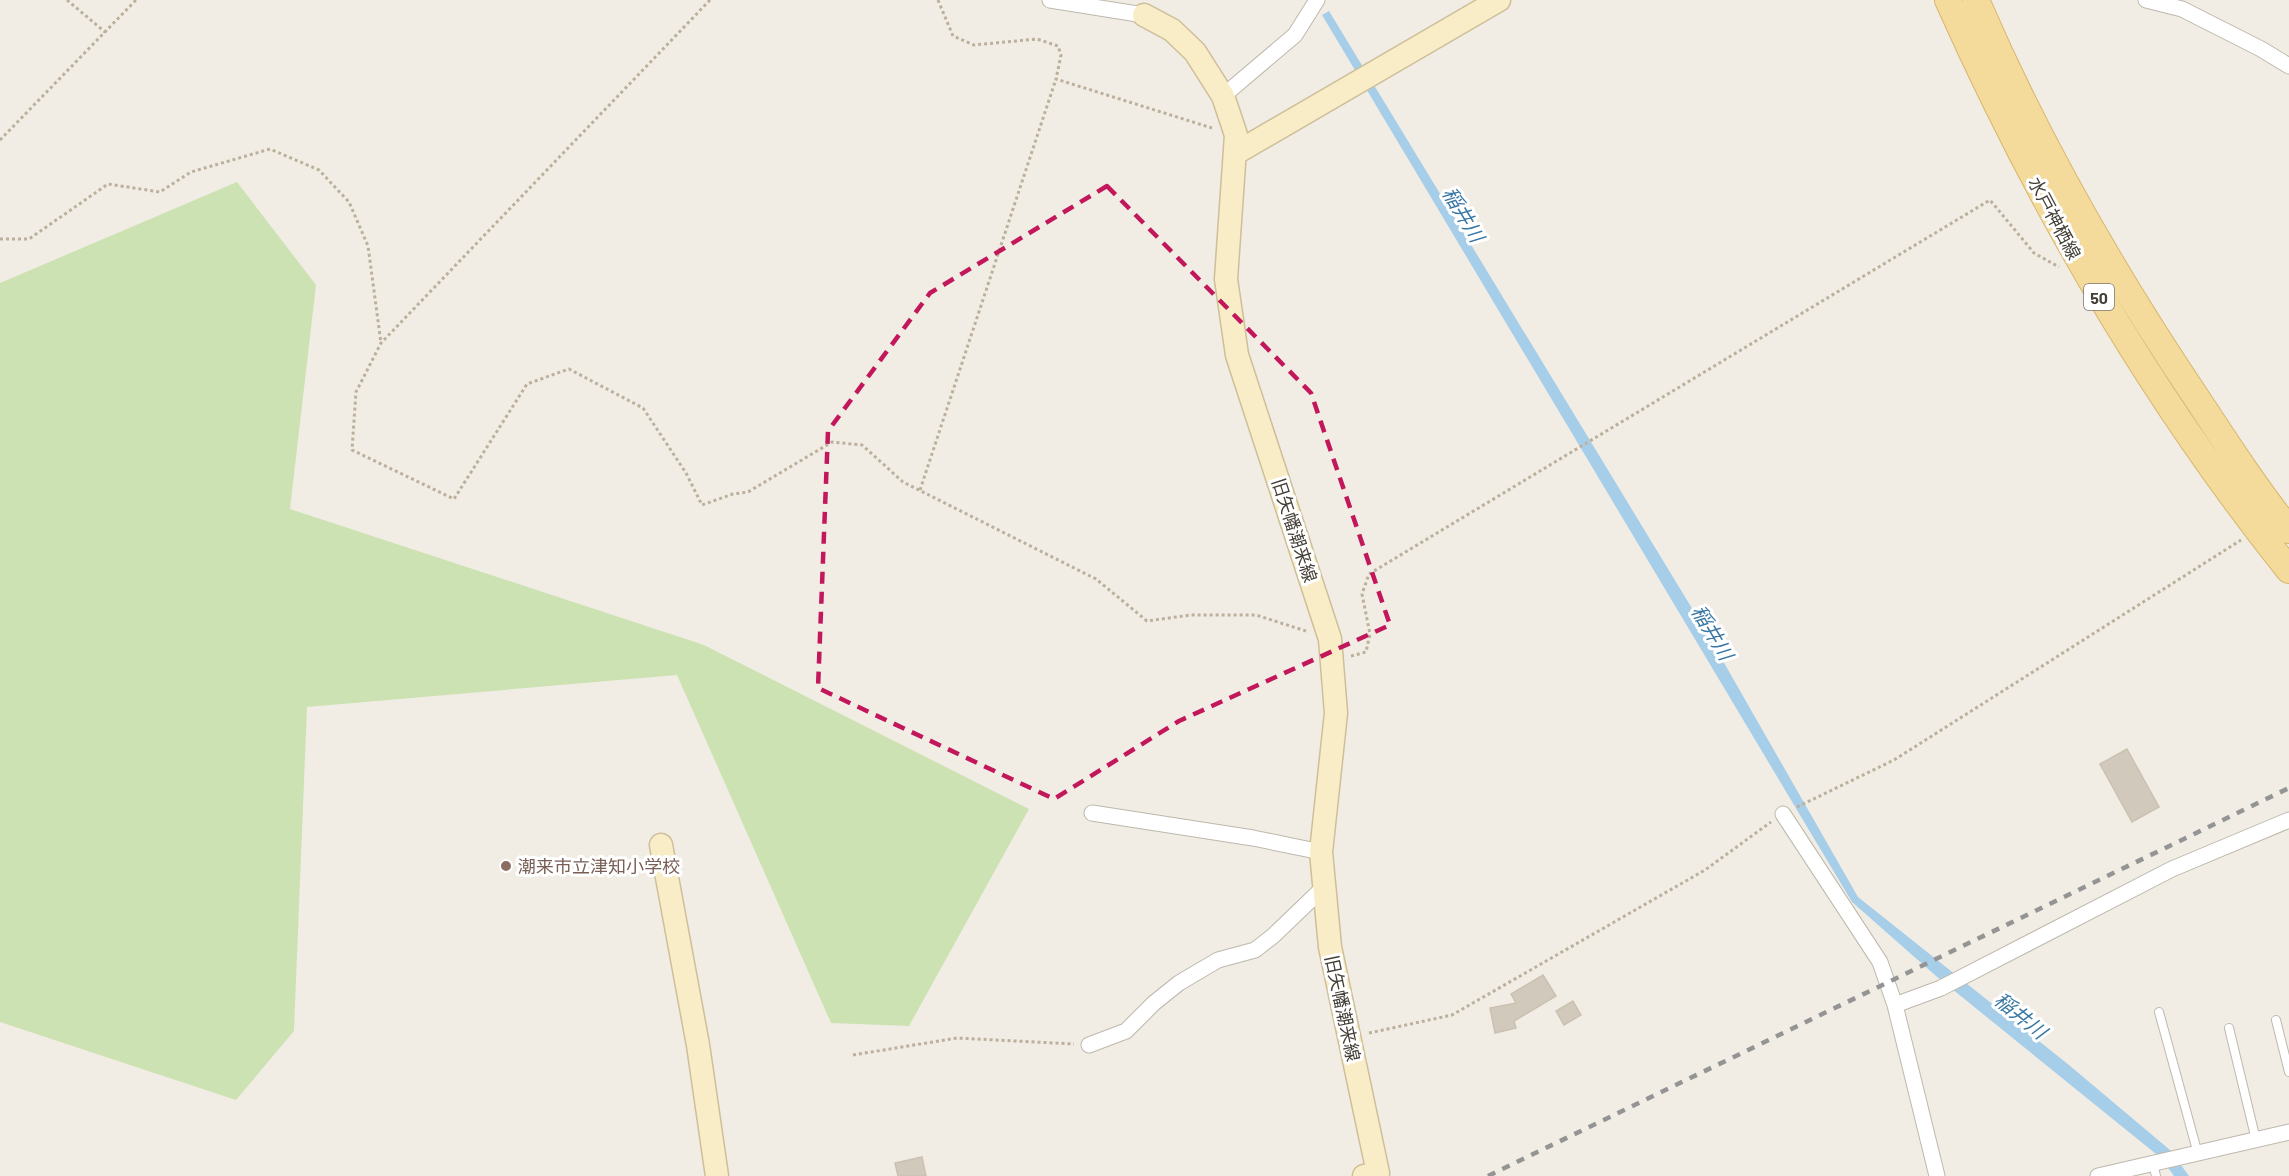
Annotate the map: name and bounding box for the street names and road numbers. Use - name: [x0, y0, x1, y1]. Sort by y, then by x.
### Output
- street label: 水戸神栖線: [2024, 173, 2086, 263]
- road number: 50: [2084, 284, 2114, 310]
- street label: 旧矢幡潮来線: [1268, 475, 1322, 585]
- street label: 旧矢幡潮来線: [1321, 953, 1365, 1063]

